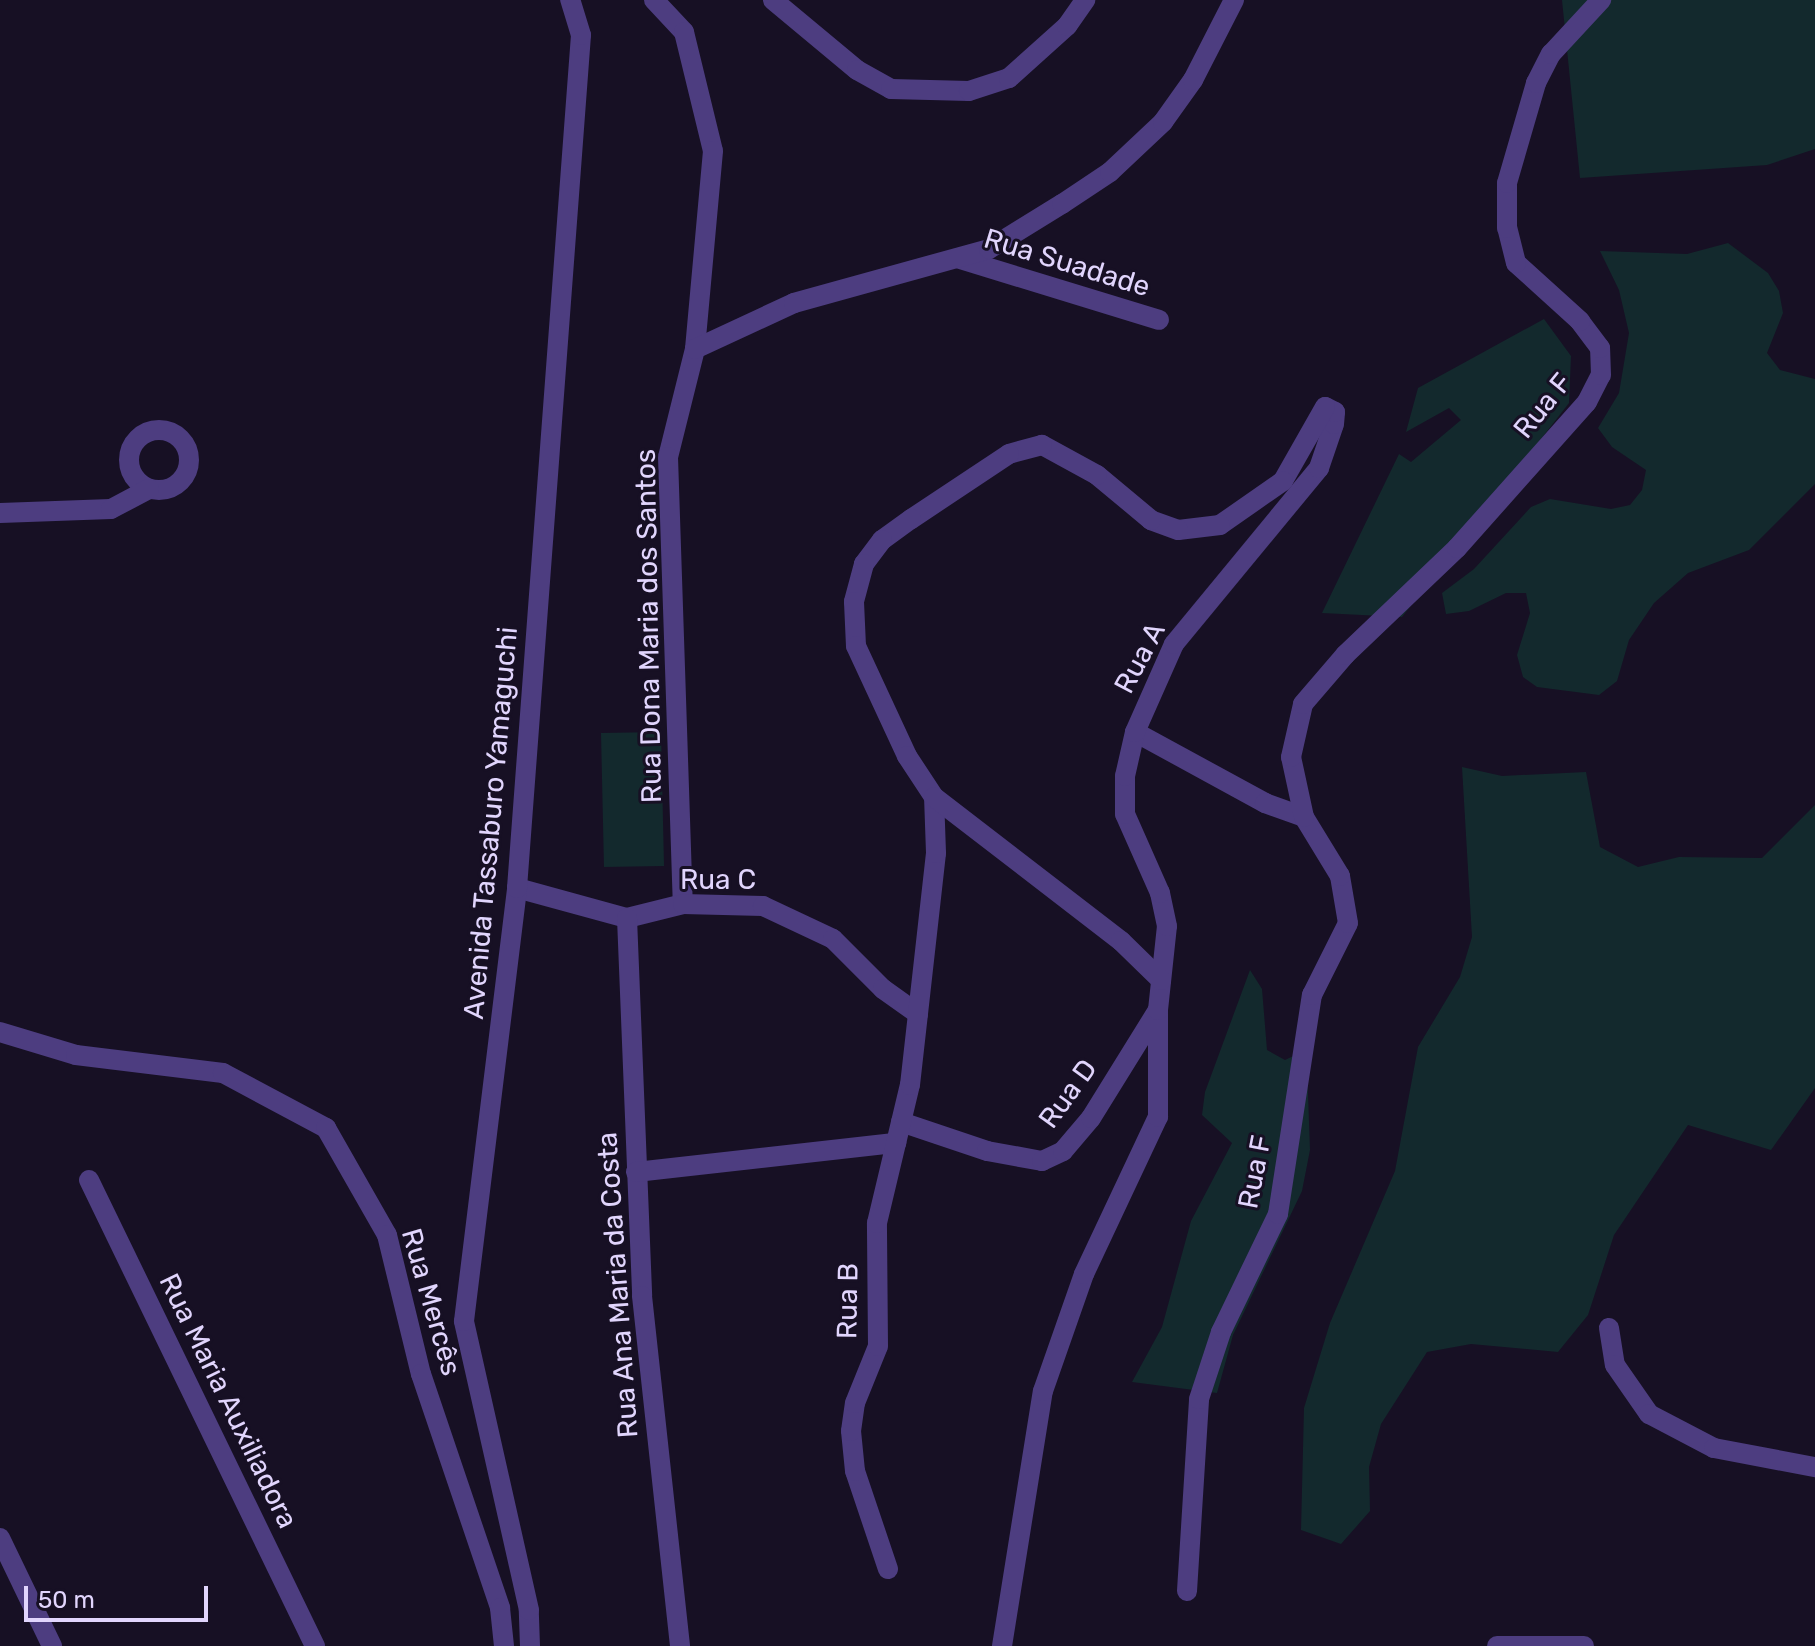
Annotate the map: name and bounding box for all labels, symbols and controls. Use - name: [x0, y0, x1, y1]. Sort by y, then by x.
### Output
- street label: Rua Suadade: [980, 222, 1154, 304]
- street label: Rua F: [1507, 367, 1579, 445]
- street label: Rua Dona Maria dos Santos: [629, 449, 669, 803]
- street label: Rua A: [1107, 616, 1173, 700]
- street label: Avenida Tassaburo Yamaguchi: [457, 625, 525, 1021]
- street label: Rua C: [680, 863, 756, 897]
- street label: Rua D: [1032, 1053, 1104, 1135]
- street label: Rua Ana Maria da Costa: [591, 1131, 645, 1439]
- street label: Rua F: [1231, 1133, 1279, 1211]
- street label: Rua Mercês: [394, 1225, 468, 1379]
- street label: Rua B: [831, 1263, 865, 1339]
- street label: Rua Maria Auxiliadora: [152, 1268, 304, 1534]
- scale bar: [28, 1570, 212, 1620]
- text: 50 m: [38, 1586, 95, 1614]

